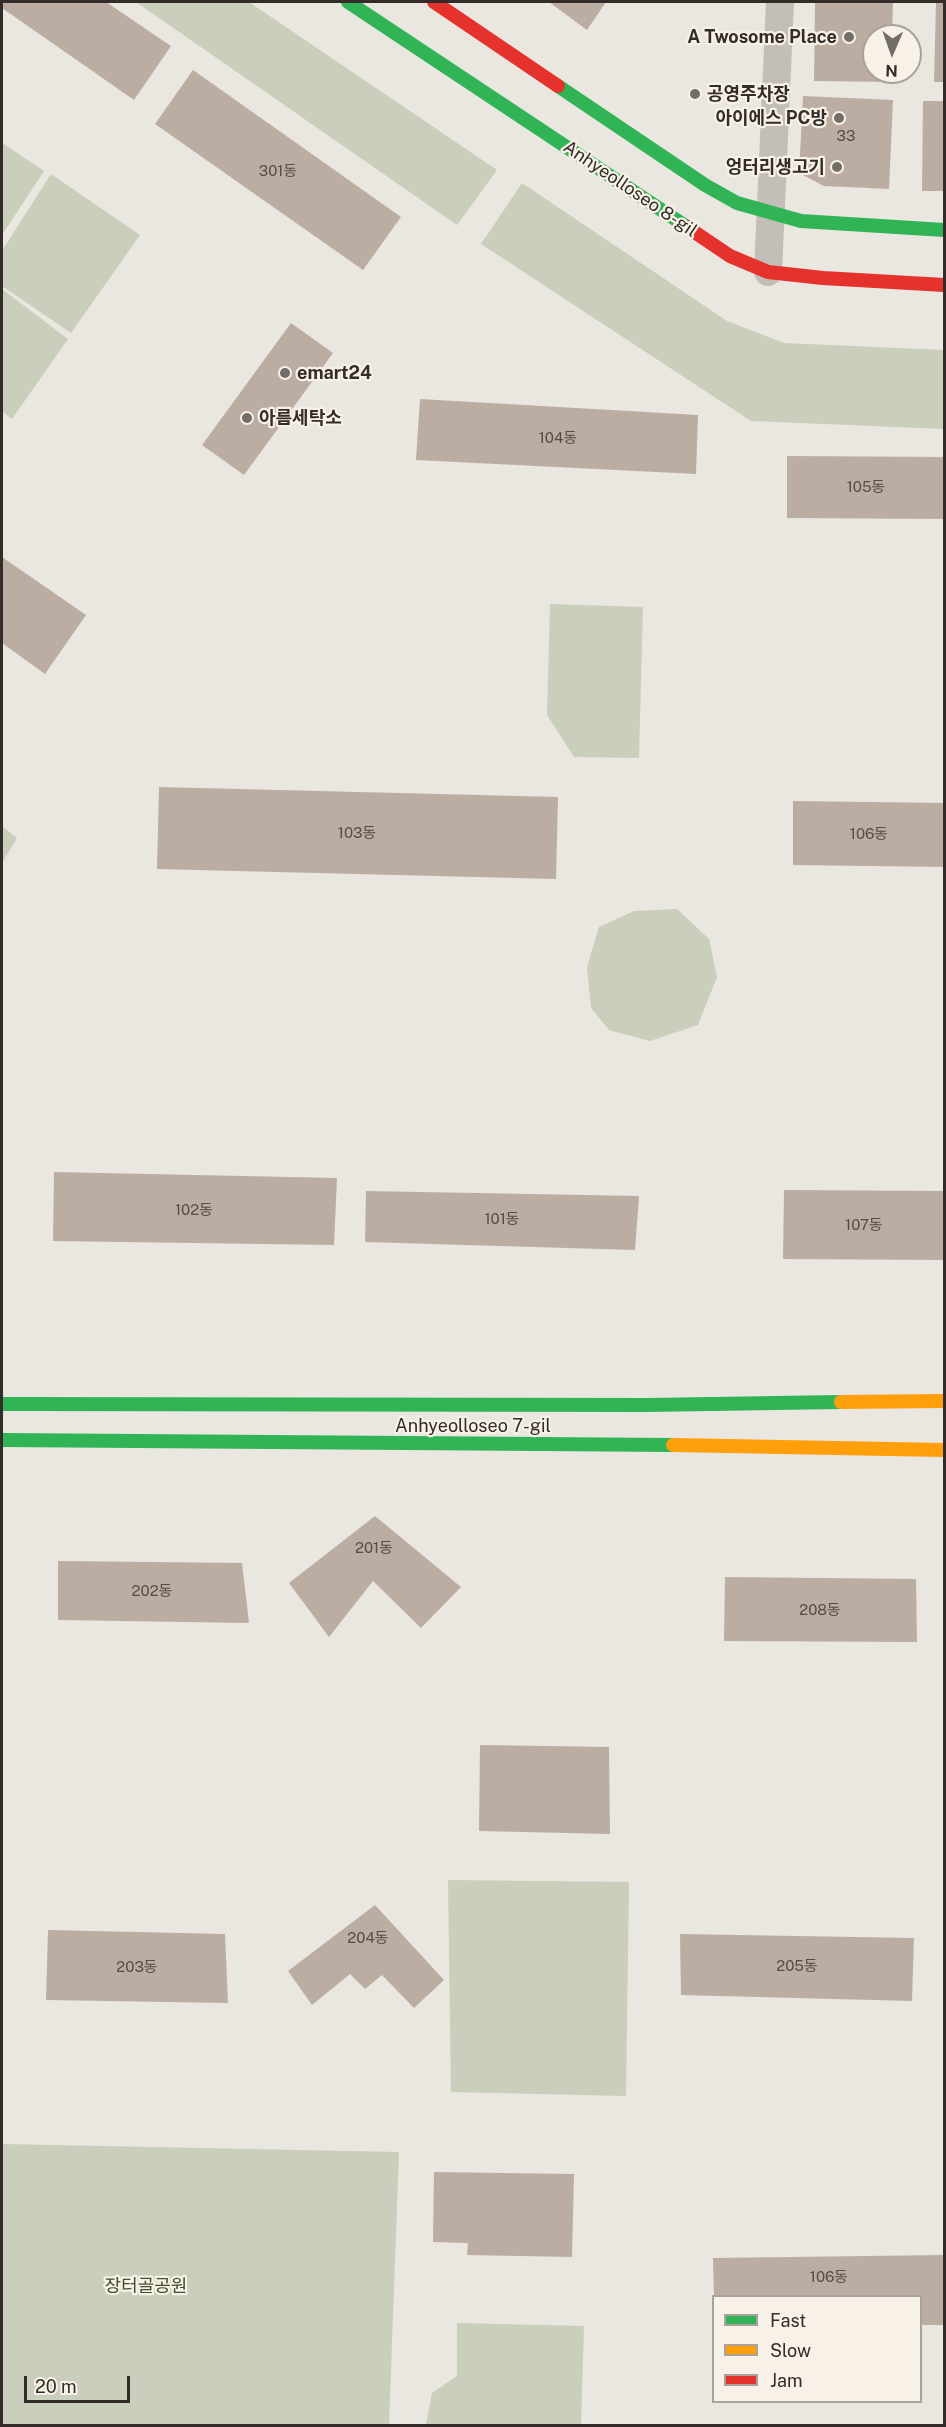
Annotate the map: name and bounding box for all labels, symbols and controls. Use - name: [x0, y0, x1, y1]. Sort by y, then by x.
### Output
- north arrow: [862, 24, 922, 84]
- place label: A Twosome Place: [687, 26, 837, 48]
- marker: A Twosome Place: [842, 30, 856, 44]
- text: N: [885, 61, 898, 80]
- place label: 공영주차장: [707, 83, 790, 105]
- marker: 공영주차장: [688, 87, 702, 101]
- place label: 아이에스 PC방: [715, 107, 827, 129]
- marker: 아이에스 PC방: [832, 111, 846, 125]
- house number: 33: [837, 127, 855, 145]
- street label: Anhyeolloseo 8-gil: [559, 136, 701, 242]
- place label: 엉터리생고기: [726, 156, 825, 178]
- marker: 엉터리생고기: [830, 160, 844, 174]
- house number: 301동: [259, 162, 297, 180]
- place label: emart24: [297, 362, 372, 384]
- marker: emart24: [278, 366, 292, 380]
- place label: 아름세탁소: [259, 407, 342, 429]
- marker: 아름세탁소: [240, 411, 254, 425]
- house number: 104동: [539, 429, 577, 447]
- house number: 105동: [847, 478, 885, 496]
- house number: 103동: [338, 824, 376, 842]
- house number: 106동: [850, 825, 888, 843]
- house number: 102동: [175, 1201, 213, 1219]
- house number: 101동: [484, 1210, 520, 1228]
- house number: 107동: [845, 1216, 883, 1234]
- street label: Anhyeolloseo 7-gil: [395, 1415, 551, 1437]
- house number: 201동: [355, 1539, 393, 1557]
- house number: 202동: [132, 1582, 172, 1600]
- house number: 208동: [799, 1601, 841, 1619]
- house number: 204동: [347, 1929, 389, 1947]
- house number: 205동: [776, 1957, 818, 1975]
- house number: 203동: [116, 1958, 158, 1976]
- house number: 106동: [810, 2268, 848, 2286]
- park label: 장터골공원: [105, 2275, 187, 2297]
- legend: [712, 2295, 922, 2403]
- text: Fast: [770, 2310, 806, 2331]
- text: Slow: [770, 2340, 811, 2361]
- scale bar: [27, 2364, 134, 2402]
- text: Jam: [770, 2370, 803, 2391]
- text: 20 m: [35, 2376, 77, 2397]

